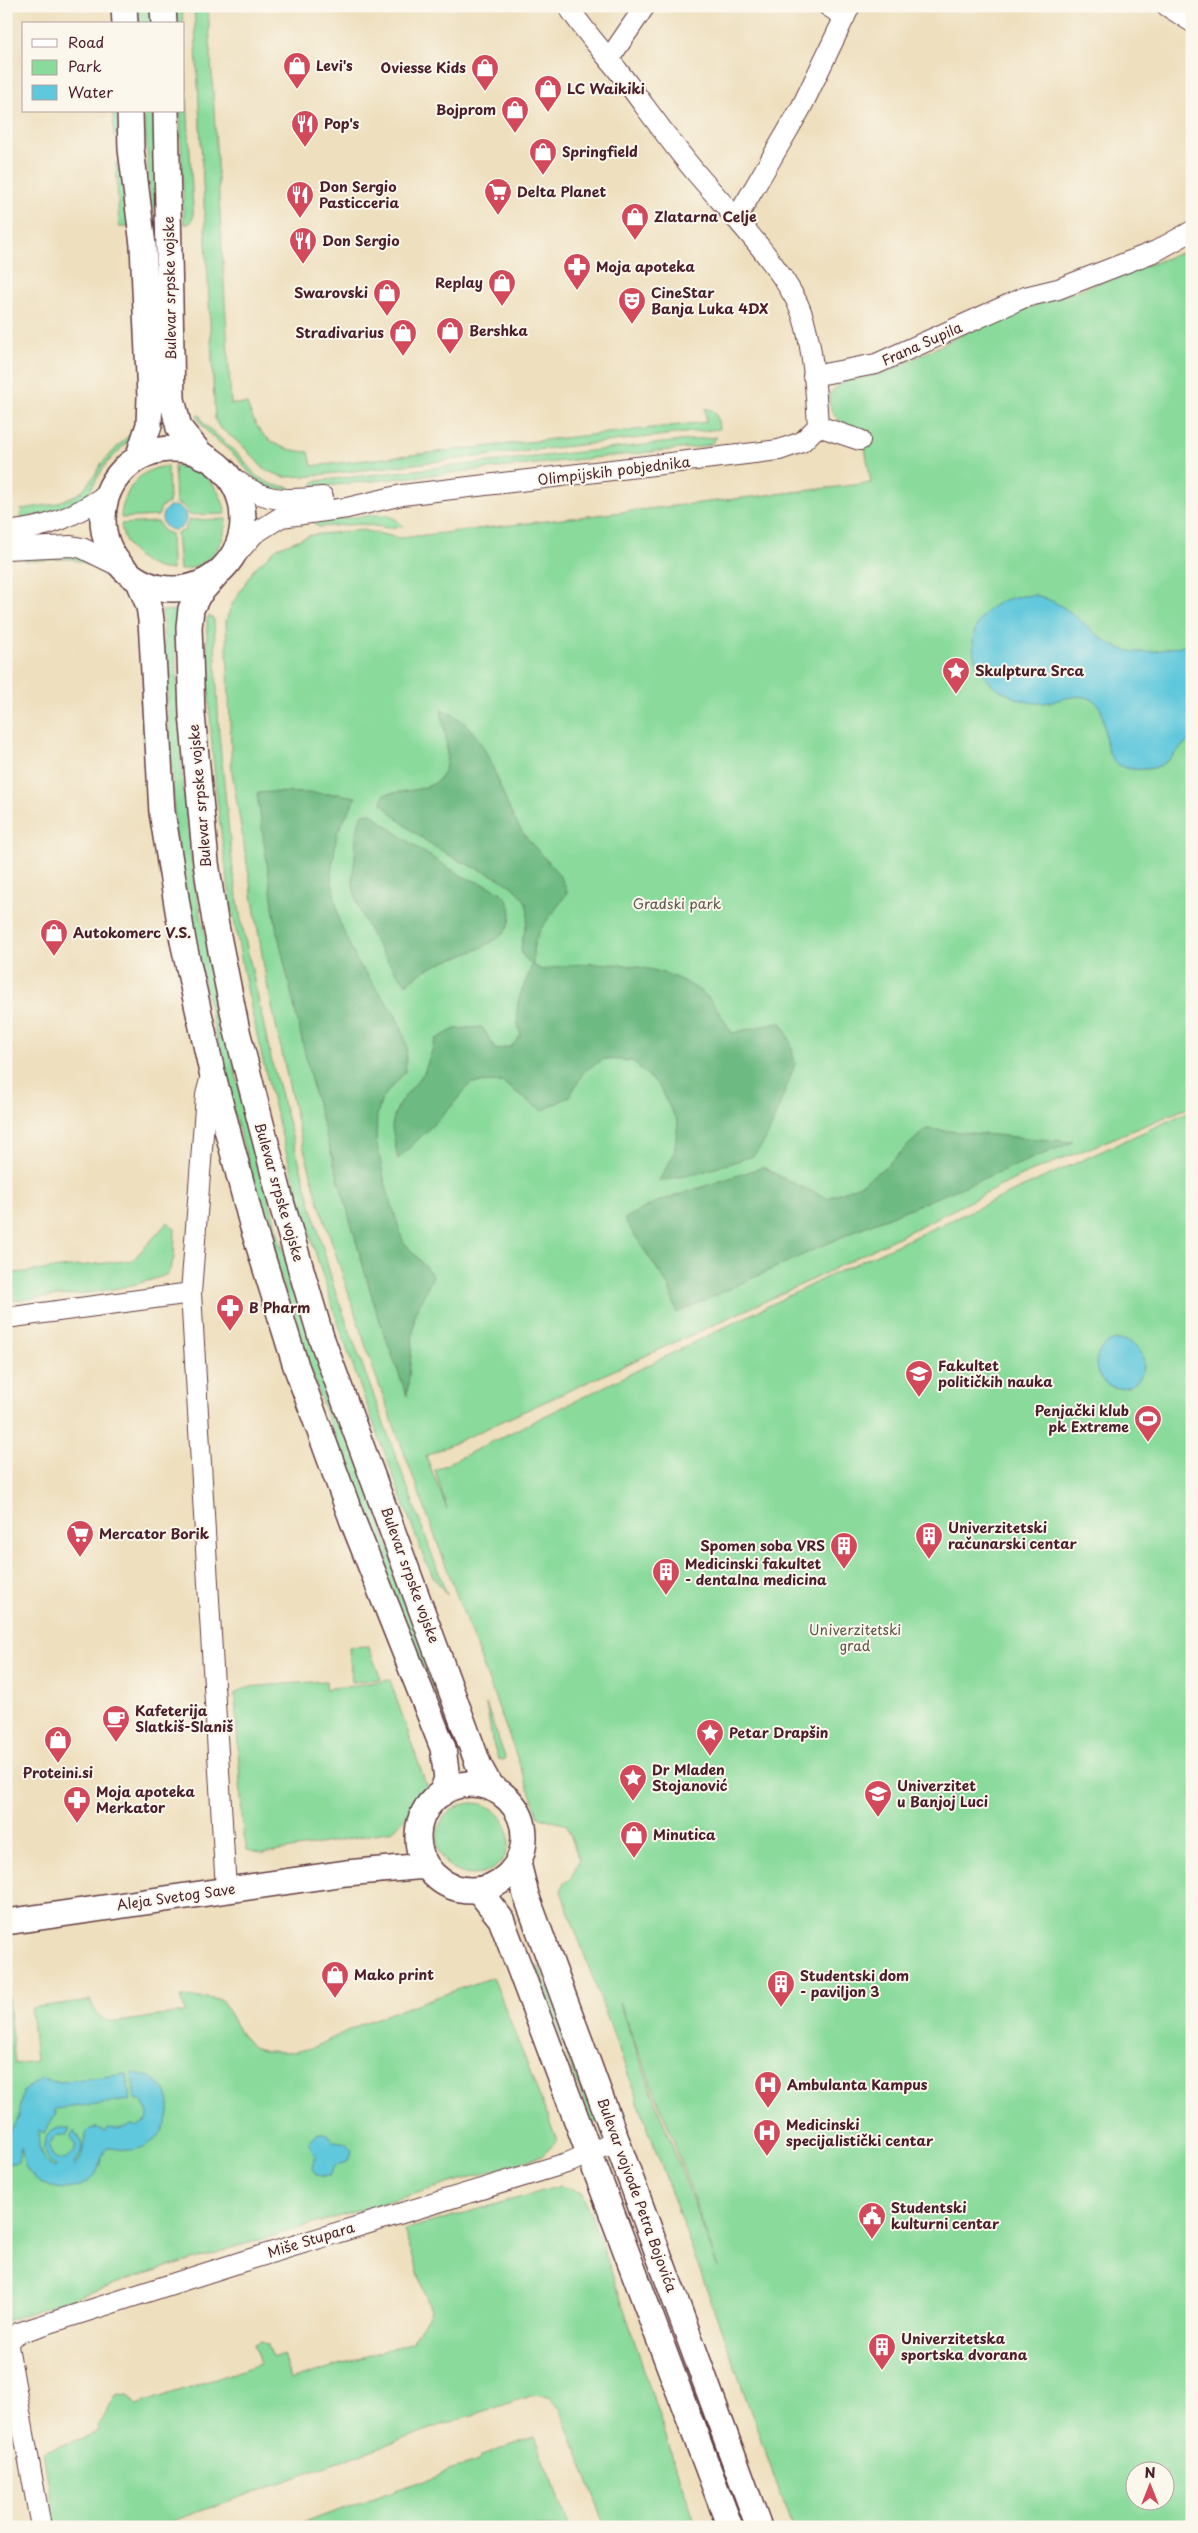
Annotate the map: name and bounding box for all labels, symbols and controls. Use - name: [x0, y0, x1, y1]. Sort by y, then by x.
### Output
- legend: [22, 22, 185, 112]
- text: Road: [68, 30, 104, 53]
- shop icon: Levi's: [282, 51, 312, 90]
- shop icon: Oviesse Kids: [470, 53, 500, 92]
- text: Park: [68, 54, 102, 77]
- place label: Levi's: [316, 55, 353, 76]
- place label: Oviesse Kids: [381, 57, 466, 78]
- shop icon: LC Waikiki: [533, 74, 563, 113]
- place label: LC Waikiki: [567, 78, 645, 99]
- text: Water: [68, 80, 113, 103]
- shop icon: Bojprom: [500, 95, 530, 134]
- place label: Bojprom: [436, 99, 496, 120]
- restaurant icon: Pop's: [290, 109, 320, 148]
- place label: Pop's: [324, 113, 360, 134]
- shop icon: Springfield: [528, 137, 558, 176]
- place label: Springfield: [562, 141, 638, 162]
- place label: Don Sergio Pasticceria: [319, 176, 399, 213]
- supermarket icon: Delta Planet: [483, 177, 513, 216]
- restaurant icon: Don Sergio Pasticceria: [285, 180, 315, 219]
- place label: Delta Planet: [517, 181, 607, 202]
- shop icon: Zlatarna Celje: [620, 202, 650, 241]
- place label: Zlatarna Celje: [654, 206, 757, 227]
- street label: Bulevar srpske vojske: [158, 216, 181, 360]
- restaurant icon: Don Sergio: [288, 226, 318, 265]
- place label: Don Sergio: [322, 230, 400, 251]
- pharmacy icon: Moja apoteka: [562, 252, 592, 291]
- place label: Moja apoteka: [596, 256, 695, 277]
- shop icon: Replay: [487, 268, 517, 307]
- place label: Replay: [435, 272, 483, 293]
- shop icon: Swarovski: [372, 278, 402, 317]
- place label: Swarovski: [294, 282, 368, 303]
- place label: CineStar Banja Luka 4DX: [651, 282, 769, 319]
- theatre icon: CineStar Banja Luka 4DX: [617, 286, 647, 325]
- shop icon: Bershka: [435, 316, 465, 355]
- street label: Frana Supila: [878, 316, 966, 371]
- shop icon: Stradivarius: [388, 318, 418, 357]
- place label: Bershka: [469, 320, 529, 341]
- place label: Stradivarius: [295, 322, 384, 343]
- street label: Olimpijskih pobjednika: [536, 451, 692, 490]
- place icon: Skulptura Srca: [941, 656, 971, 695]
- place label: Skulptura Srca: [975, 660, 1084, 681]
- street label: Bulevar srpske vojske: [183, 723, 216, 869]
- park label: Gradski park: [633, 893, 722, 914]
- shop icon: Autokomerc V.S.: [39, 918, 69, 957]
- place label: Autokomerc V.S.: [73, 922, 191, 943]
- street label: Bulevar srpske vojske: [250, 1120, 309, 1264]
- pharmacy icon: B Pharm: [215, 1293, 245, 1332]
- place label: B Pharm: [249, 1297, 310, 1318]
- place label: Fakultet političkih nauka: [938, 1355, 1053, 1392]
- school or university icon: Fakultet političkih nauka: [904, 1359, 934, 1398]
- place label: Penjački klub pk Extreme: [1035, 1400, 1129, 1437]
- sports icon: Penjački klub pk Extreme: [1133, 1404, 1163, 1443]
- street label: Bulevar srpske vojske: [376, 1504, 445, 1646]
- place label: Univerzitetski računarski centar: [948, 1517, 1078, 1554]
- supermarket icon: Mercator Borik: [65, 1519, 95, 1558]
- building icon: Univerzitetski računarski centar: [914, 1521, 944, 1560]
- place label: Mercator Borik: [99, 1523, 210, 1544]
- building icon: Spomen soba VRS: [829, 1531, 859, 1570]
- place label: Spomen soba VRS: [700, 1535, 825, 1556]
- place label: Medicinski fakultet - dentalna medicina: [685, 1553, 827, 1590]
- building icon: Medicinski fakultet - dentalna medicina: [651, 1557, 681, 1596]
- park label: Univerzitetski grad: [809, 1619, 901, 1656]
- place label: Kafeterija Slatkiš-Slaniš: [135, 1700, 233, 1737]
- cafe icon: Kafeterija Slatkiš-Slaniš: [101, 1704, 131, 1743]
- place icon: Petar Drapšin: [695, 1718, 725, 1757]
- place label: Petar Drapšin: [729, 1722, 828, 1743]
- shop icon: Proteini.si: [43, 1725, 73, 1764]
- place label: Dr Mladen Stojanović: [652, 1759, 728, 1796]
- place label: Proteini.si: [23, 1762, 93, 1783]
- place icon: Dr Mladen Stojanović: [618, 1763, 648, 1802]
- place label: Univerzitet u Banjoj Luci: [897, 1775, 988, 1812]
- school or university icon: Univerzitet u Banjoj Luci: [863, 1779, 893, 1818]
- place label: Moja apoteka Merkator: [96, 1781, 195, 1818]
- pharmacy icon: Moja apoteka Merkator: [62, 1785, 92, 1824]
- shop icon: Minutica: [619, 1820, 649, 1859]
- place label: Minutica: [653, 1824, 716, 1845]
- street label: Aleja Svetog Save: [115, 1878, 237, 1915]
- shop icon: Mako print: [320, 1960, 350, 1999]
- place label: Mako print: [354, 1964, 434, 1985]
- place label: Studentski dom - paviljon 3: [800, 1965, 909, 2002]
- building icon: Studentski dom - paviljon 3: [766, 1969, 796, 2008]
- hospital icon: Ambulanta Kampus: [753, 2070, 783, 2109]
- place label: Ambulanta Kampus: [787, 2074, 928, 2095]
- street label: Bulevar vojvode Petra Bojovića: [592, 2095, 683, 2295]
- place label: Medicinski specijalistički centar: [786, 2114, 934, 2151]
- hospital icon: Medicinski specijalistički centar: [752, 2118, 782, 2157]
- place label: Studentski kulturni centar: [891, 2197, 1000, 2234]
- public building icon: Studentski kulturni centar: [857, 2201, 887, 2240]
- street label: Miše Stupara: [265, 2216, 357, 2263]
- place label: Univerzitetska sportska dvorana: [901, 2328, 1028, 2365]
- building icon: Univerzitetska sportska dvorana: [867, 2332, 897, 2371]
- north arrow: [1126, 2460, 1176, 2510]
- text: N: [1144, 2462, 1156, 2483]

